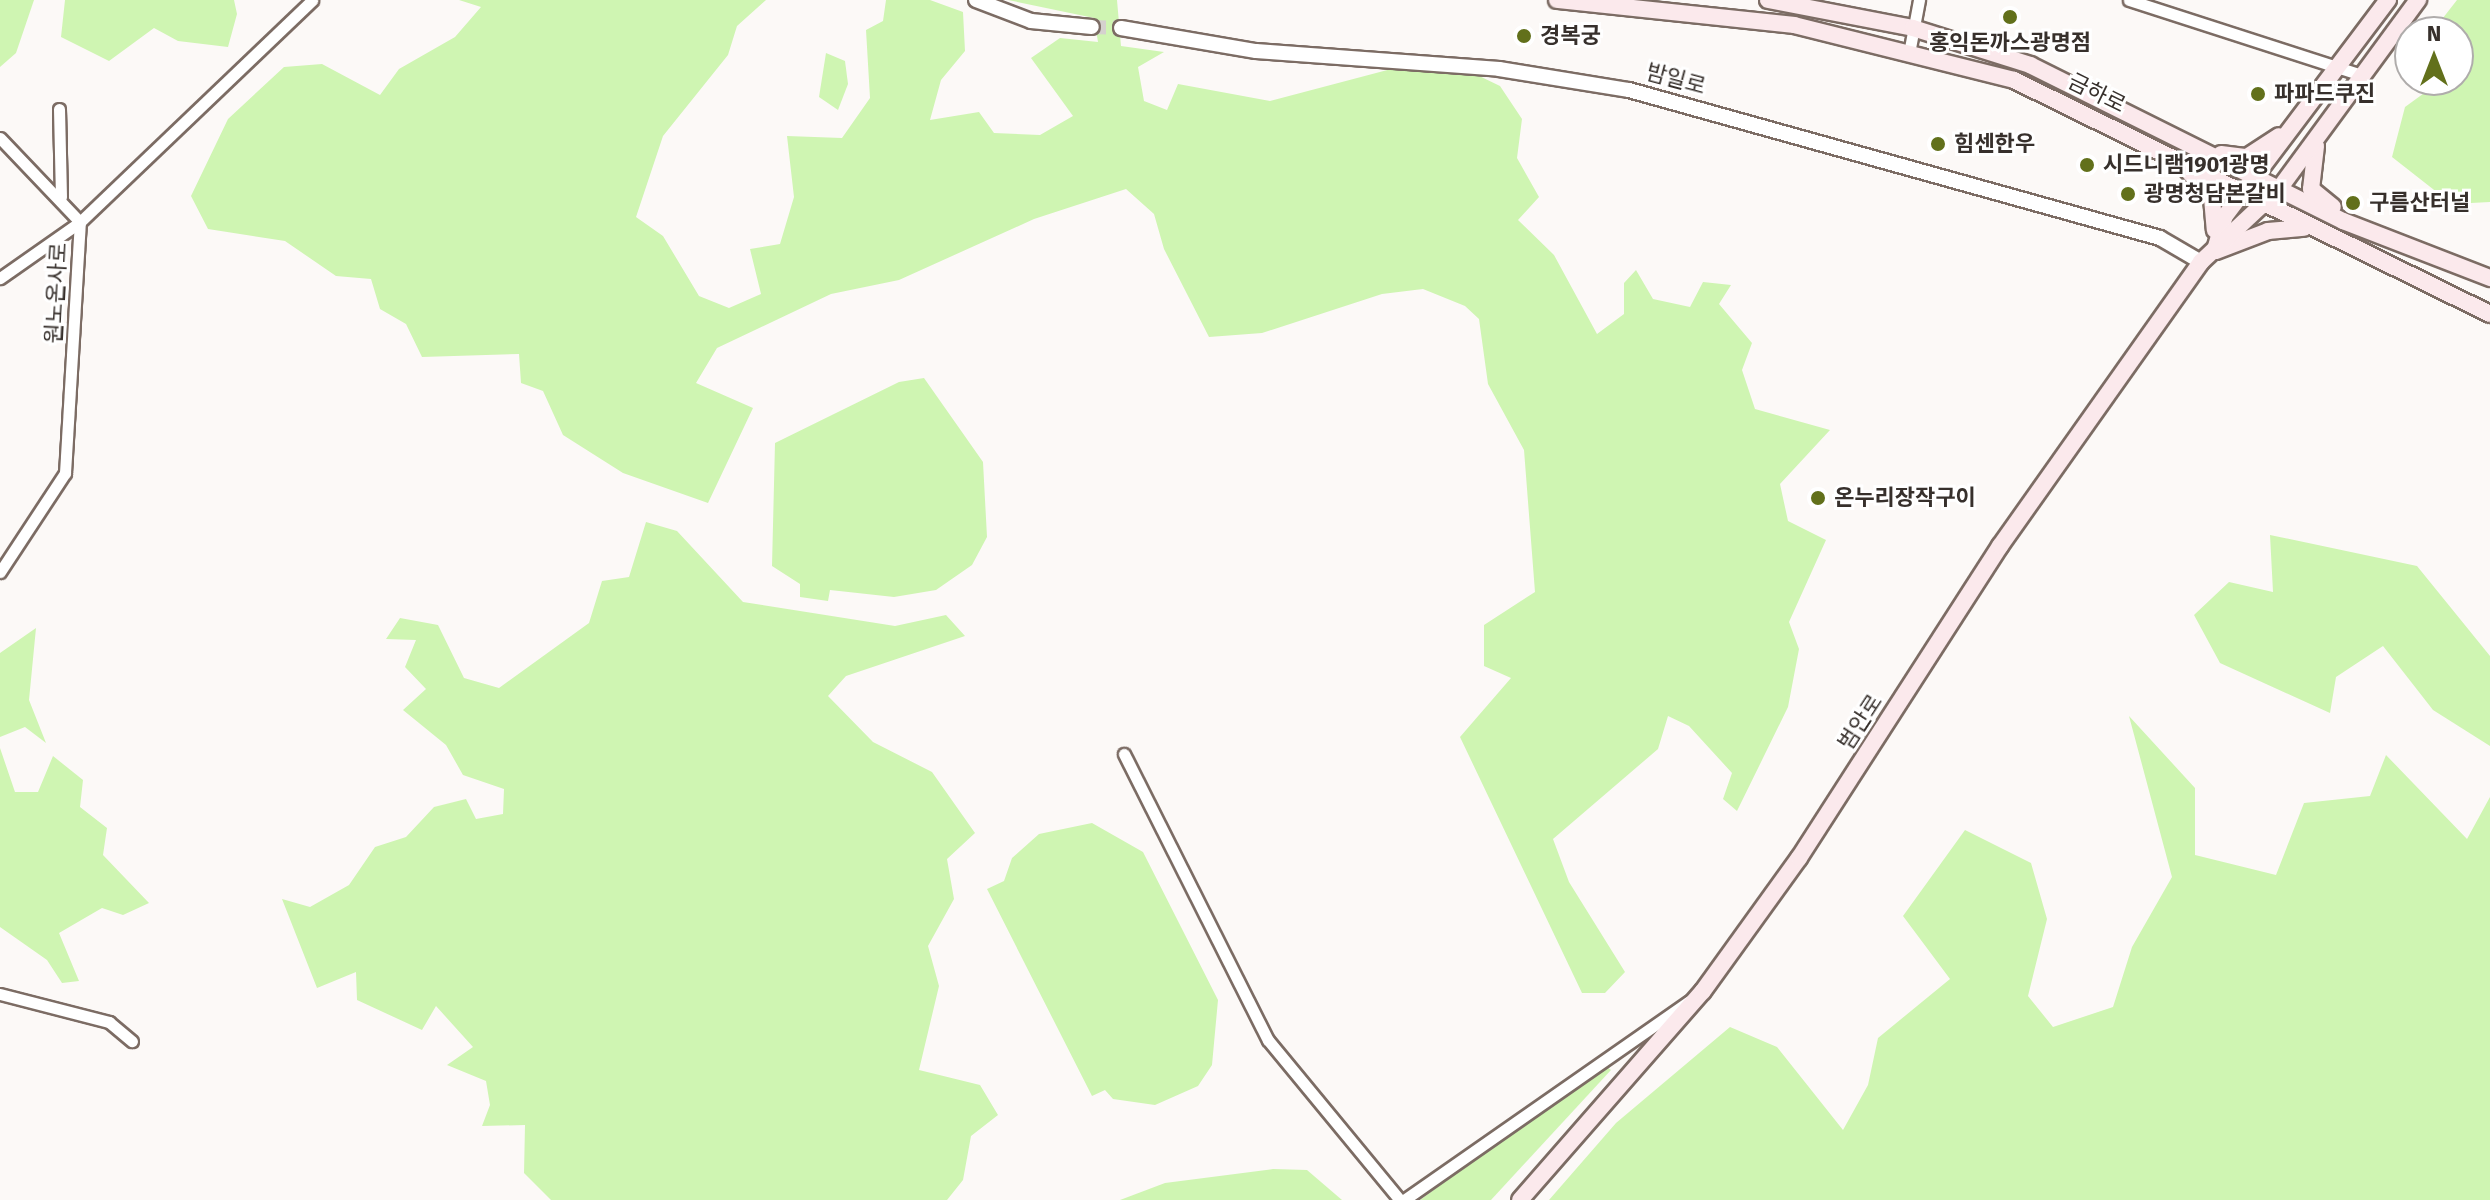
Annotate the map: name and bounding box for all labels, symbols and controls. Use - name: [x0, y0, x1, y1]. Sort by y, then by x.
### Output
- marker: 홍익돈까스광명점: [2001, 8, 2019, 26]
- north arrow: [2394, 16, 2474, 96]
- text: N: [2427, 20, 2441, 47]
- place label: 경복궁: [1540, 23, 1601, 49]
- marker: 경복궁: [1515, 27, 1533, 45]
- place label: 홍익돈까스광명점: [1929, 30, 2091, 56]
- street label: 밤일로: [1643, 58, 1709, 100]
- street label: 금하로: [2064, 68, 2130, 118]
- place label: 파파드쿠진: [2274, 81, 2375, 107]
- marker: 파파드쿠진: [2249, 85, 2267, 103]
- place label: 힘센한우: [1954, 131, 2035, 157]
- marker: 힘센한우: [1929, 135, 1947, 153]
- place label: 시드니램1901광명: [2103, 152, 2270, 178]
- marker: 시드니램1901광명: [2078, 156, 2096, 174]
- place label: 광명청담본갈비: [2144, 181, 2286, 207]
- marker: 광명청담본갈비: [2119, 185, 2137, 203]
- place label: 구름산터널: [2369, 190, 2470, 216]
- marker: 구름산터널: [2344, 194, 2362, 212]
- street label: 원노온사로: [40, 242, 72, 344]
- place label: 온누리장작구이: [1834, 485, 1976, 511]
- marker: 온누리장작구이: [1809, 489, 1827, 507]
- street label: 범안로: [1832, 689, 1888, 755]

